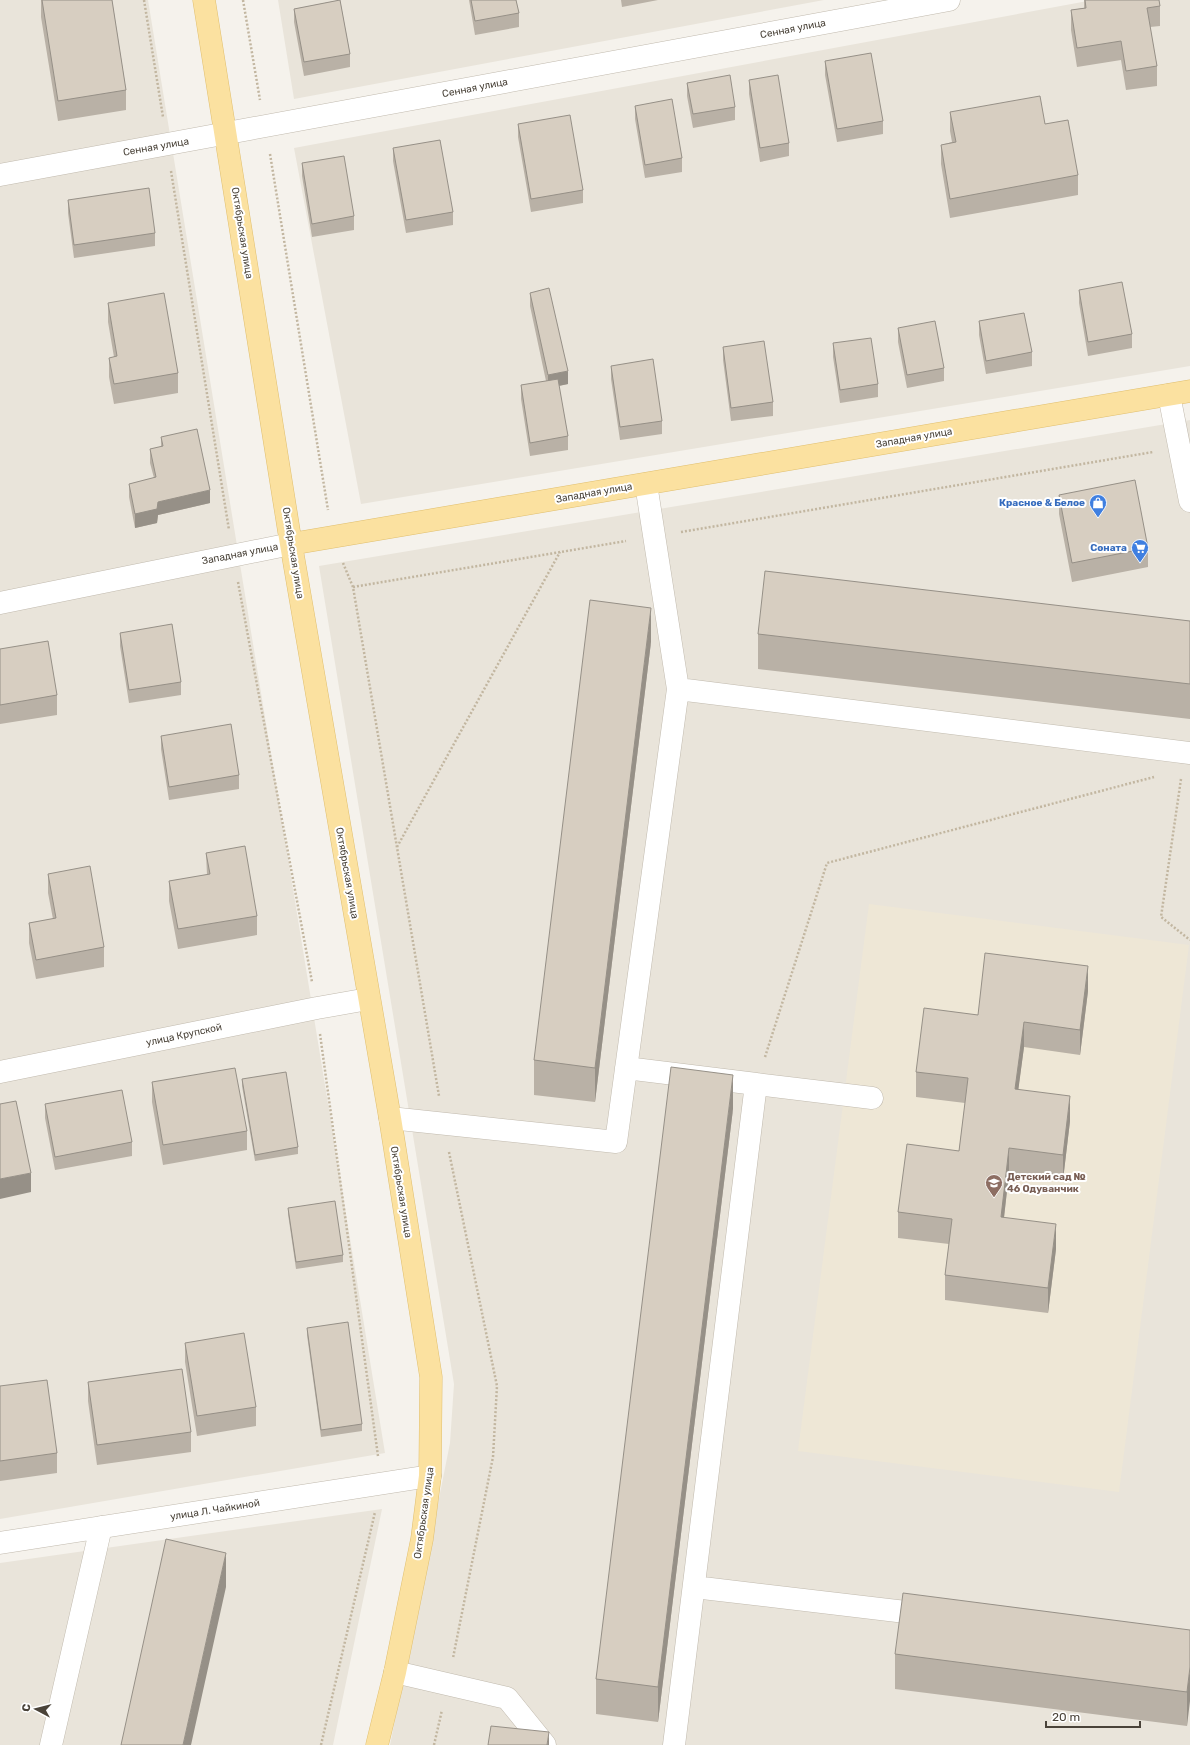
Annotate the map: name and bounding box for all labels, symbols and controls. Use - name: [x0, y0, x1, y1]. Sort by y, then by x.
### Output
- street label: Сенная улица: [759, 17, 827, 41]
- street label: Сенная улица: [441, 76, 509, 100]
- street label: Сенная улица: [122, 135, 190, 159]
- street label: Октябрьская улица: [229, 186, 255, 280]
- street label: Западная улица: [875, 425, 953, 451]
- street label: Западная улица: [555, 480, 633, 506]
- shop icon: Красное & Белое: [1088, 493, 1108, 518]
- place label: Красное & Белое: [999, 497, 1085, 509]
- street label: Октябрьская улица: [280, 506, 306, 600]
- supermarket icon: Соната: [1130, 538, 1150, 563]
- street label: Западная улица: [201, 541, 279, 567]
- place label: Соната: [1090, 542, 1127, 554]
- street label: Октябрьская улица: [333, 826, 361, 920]
- street label: улица Крупской: [145, 1021, 223, 1049]
- street label: Октябрьская улица: [388, 1145, 414, 1239]
- place label: Детский сад № 46 Одуванчик: [1007, 1171, 1086, 1195]
- school or university icon: Детский сад № 46 Одуванчик: [984, 1173, 1004, 1198]
- street label: Октябрьская улица: [412, 1466, 436, 1560]
- street label: улица Л. Чайкиной: [169, 1497, 261, 1523]
- north arrow: [16, 1689, 56, 1729]
- text: С: [20, 1703, 34, 1712]
- scale bar: [1046, 1703, 1140, 1729]
- text: 20 m: [1052, 1710, 1080, 1724]

